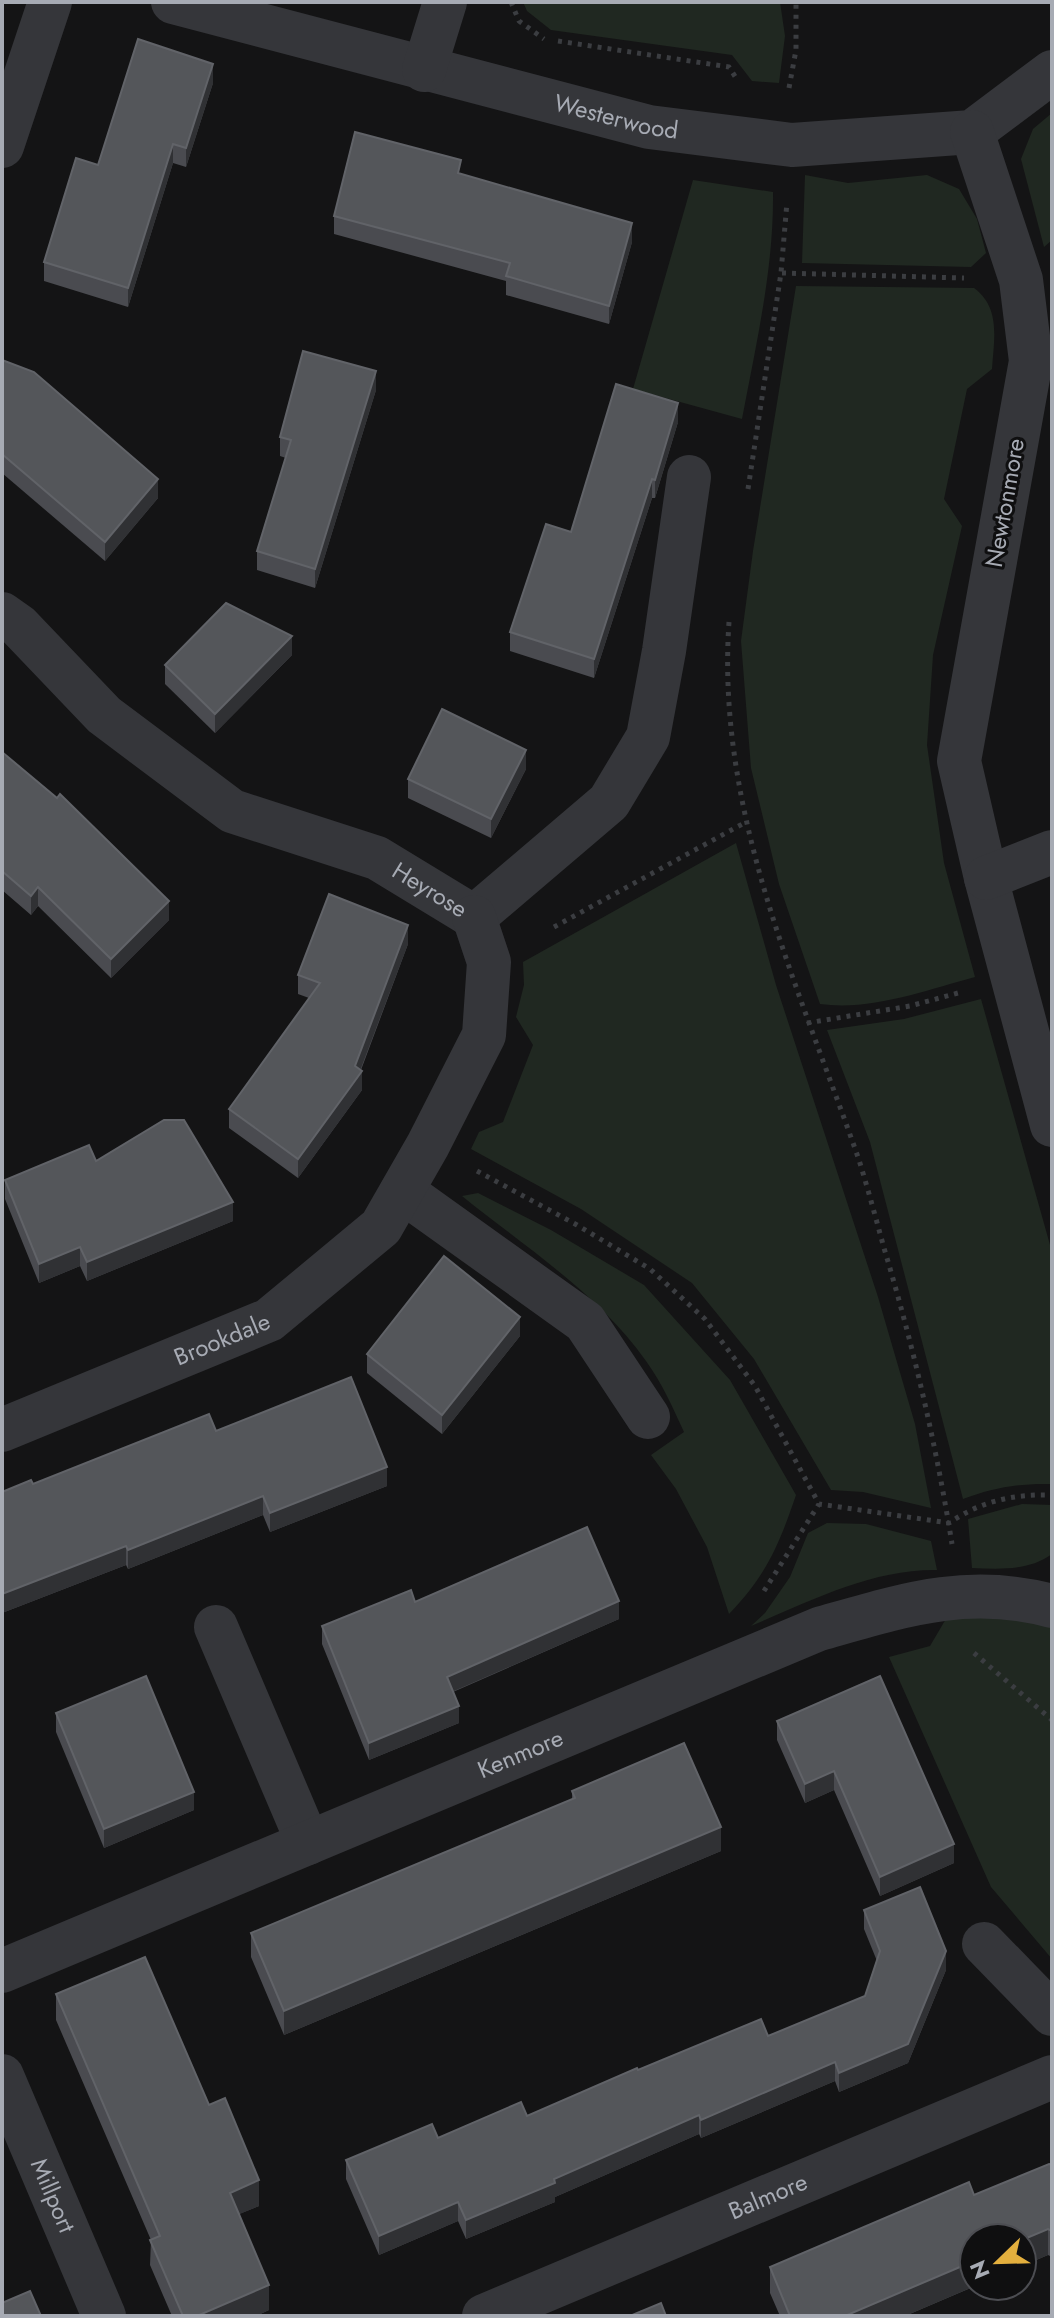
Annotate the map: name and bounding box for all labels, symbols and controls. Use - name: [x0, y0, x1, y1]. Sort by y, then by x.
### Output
- street label: Westerwood: [550, 85, 680, 148]
- street label: Newtonmore: [976, 436, 1033, 570]
- street label: Heyrose: [386, 853, 474, 926]
- street label: Brookdale: [168, 1303, 275, 1374]
- street label: Kenmore: [472, 1720, 568, 1787]
- street label: Millport: [22, 2153, 85, 2238]
- street label: Balmore: [723, 2164, 813, 2228]
- north arrow: [958, 2222, 1038, 2302]
- text: N: [961, 2256, 998, 2284]

